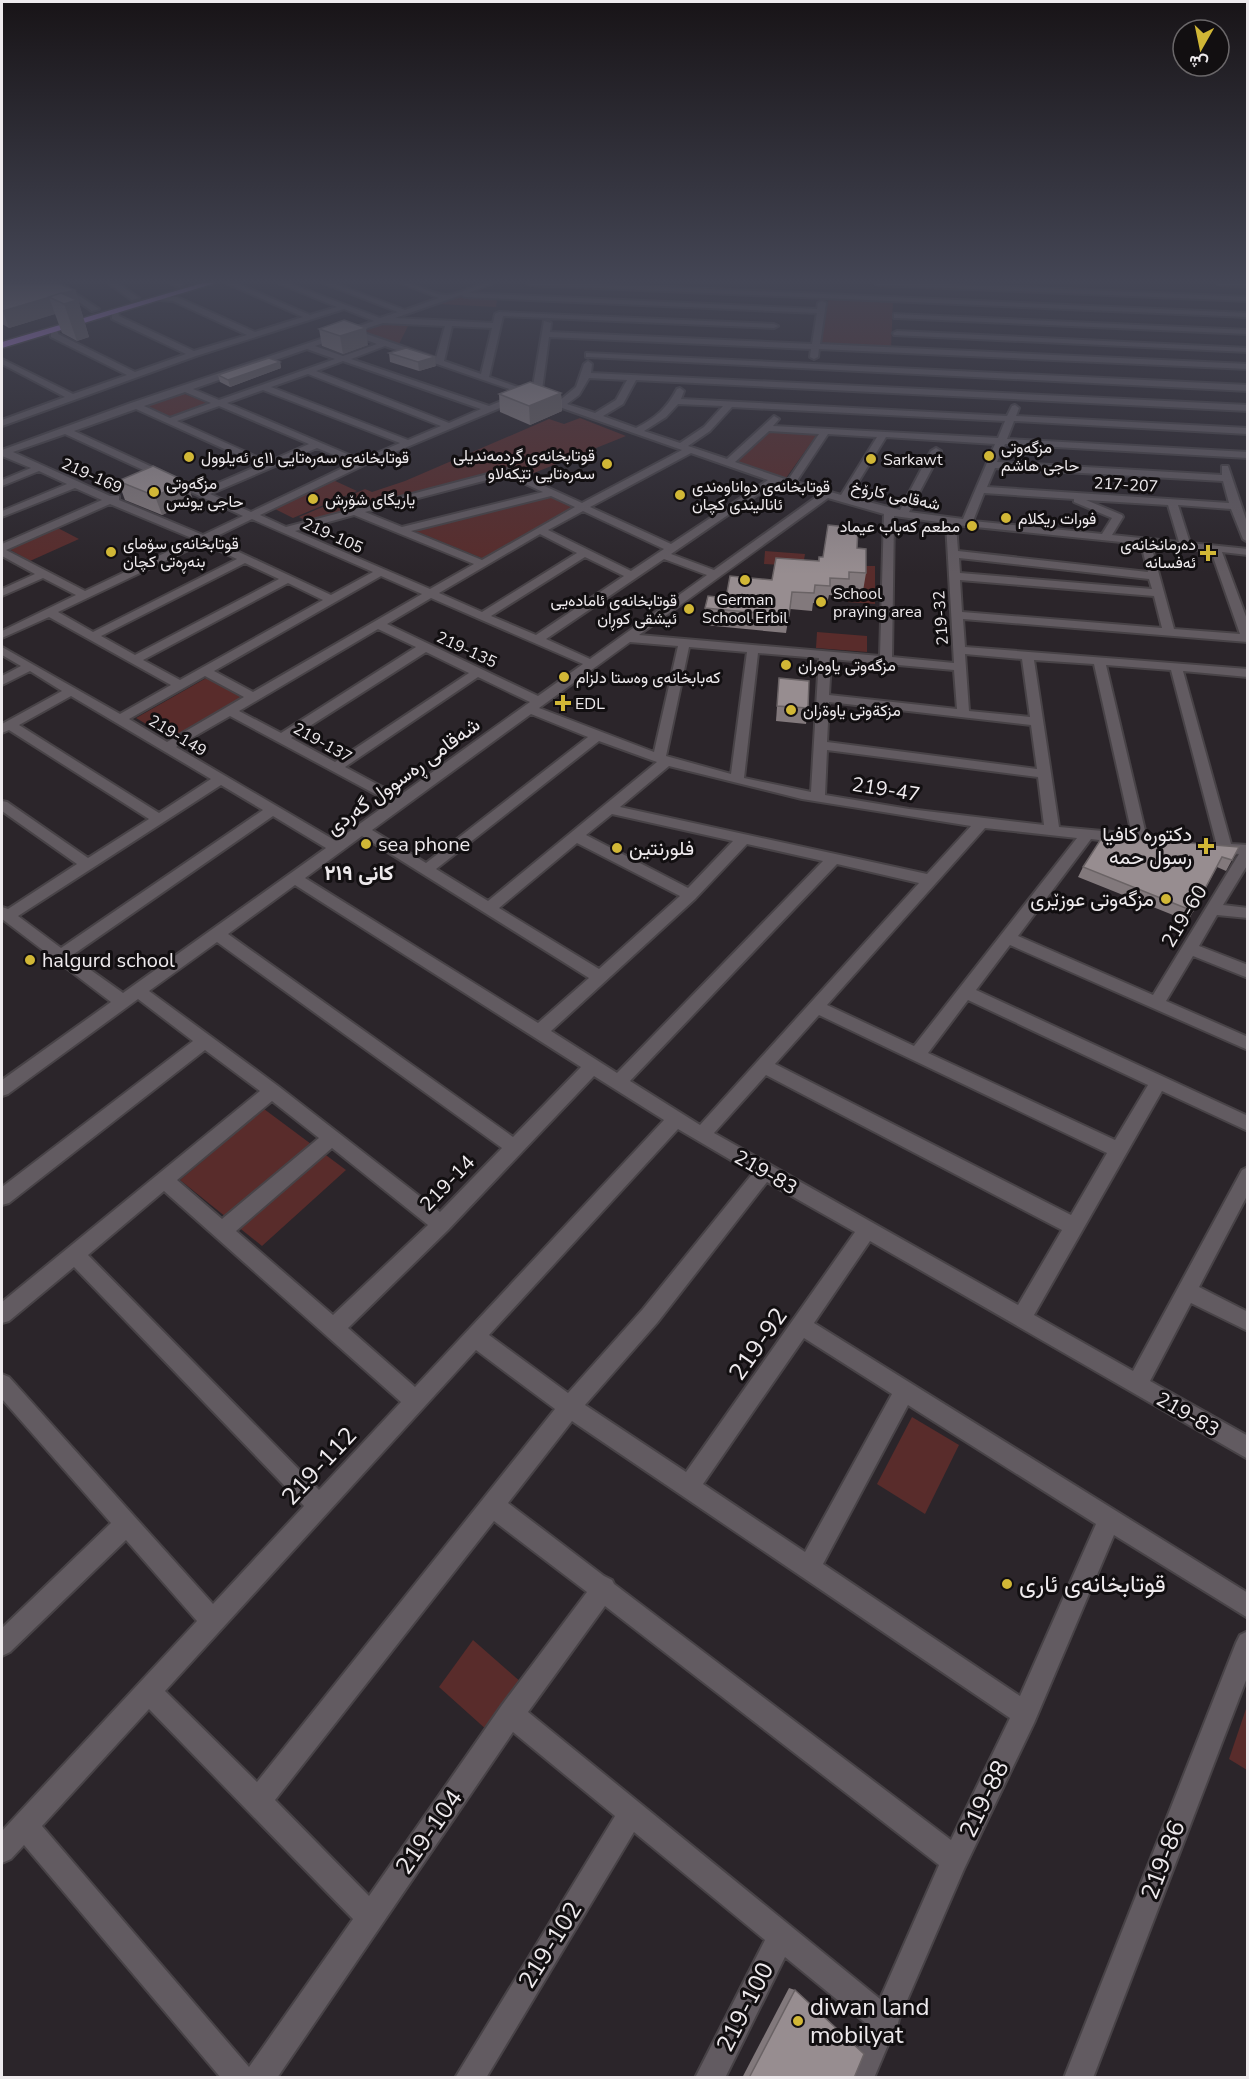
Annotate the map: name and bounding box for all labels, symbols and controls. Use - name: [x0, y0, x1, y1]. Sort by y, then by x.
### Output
- north arrow: [1171, 18, 1231, 78]
- text: ش: [1188, 49, 1210, 74]
- place label: مزگەوتی حاجی هاشم: [1001, 437, 1079, 477]
- place label: قوتابخانەی گردمەندیلی سەرەتایی تێكەلاو: [453, 445, 595, 485]
- place label: قوتابخانەی سەرەتایی ١١ی ئەیلوول: [201, 447, 409, 469]
- place label: Sarkawt: [883, 449, 943, 471]
- marker: مزگەوتی حاجی هاشم: [982, 449, 996, 463]
- marker: قوتابخانەی سەرەتایی ١١ی ئەیلوول: [182, 450, 196, 464]
- marker: Sarkawt: [864, 452, 878, 466]
- street label: 219-169: [58, 453, 125, 499]
- marker: قوتابخانەی گردمەندیلی سەرەتایی تێكەلاو: [600, 457, 614, 471]
- street label: 217-207: [1093, 472, 1159, 498]
- place label: مزگەوتی حاجی یونس: [166, 473, 244, 513]
- place label: قوتابخانەی دواناوەندی ئانالیندی كچان: [692, 476, 830, 516]
- street label: شەقامی کارۆخ: [849, 476, 942, 516]
- marker: مزگەوتی حاجی یونس: [147, 485, 161, 499]
- marker: قوتابخانەی دواناوەندی ئانالیندی كچان: [673, 488, 687, 502]
- place label: یاریگای شۆڕش: [325, 489, 415, 512]
- marker: یاریگای شۆڕش: [306, 492, 320, 506]
- place label: فورات ريکلام: [1018, 508, 1096, 530]
- marker: فورات ريکلام: [999, 511, 1013, 525]
- street label: 219-105: [299, 513, 366, 559]
- place label: مطعم کەباب عیماد: [840, 516, 960, 538]
- marker: مطعم کەباب عیماد: [965, 519, 979, 533]
- place label: قوتابخانەی سۆمای بنەڕەتی کچان: [123, 533, 239, 574]
- place label: دەرمانخانەی ئەفسانە: [1120, 534, 1196, 574]
- marker: قوتابخانەی سۆمای بنەڕەتی کچان: [104, 545, 118, 559]
- marker: دەرمانخانەی ئەفسانە: [1201, 546, 1215, 560]
- marker: German School Erbil: [738, 573, 752, 587]
- place label: School praying area: [833, 583, 922, 623]
- place label: German School Erbil: [702, 589, 788, 629]
- place label: قوتابخانەی ئامادەیی ئیشقی کوڕان: [551, 590, 677, 631]
- street label: 219-32: [928, 590, 954, 646]
- marker: School praying area: [814, 595, 828, 609]
- marker: قوتابخانەی ئامادەیی ئیشقی کوڕان: [682, 602, 696, 616]
- street label: 219-135: [433, 626, 500, 673]
- place label: مزگەوتی یاوەران: [798, 655, 896, 677]
- marker: مزگەوتی یاوەران: [779, 658, 793, 672]
- place label: كەبابخانەی وەستا دلزام: [576, 667, 721, 689]
- marker: كەبابخانەی وەستا دلزام: [557, 670, 571, 684]
- place label: EDL: [575, 693, 605, 715]
- marker: EDL: [556, 696, 570, 710]
- place label: مزكةوتى ياوةران: [803, 700, 901, 722]
- marker: مزكةوتى ياوةران: [784, 703, 798, 717]
- street label: 219-149: [144, 710, 211, 762]
- street label: شەقامی ڕەسوول گەردی: [321, 711, 487, 843]
- street label: 219-137: [289, 718, 356, 768]
- street label: 219-47: [850, 771, 922, 808]
- place label: دکتورە کافیا رسول حمە: [1102, 821, 1192, 871]
- place label: sea phone: [378, 831, 470, 858]
- place label: فلورنتين: [629, 835, 694, 862]
- marker: sea phone: [359, 837, 373, 851]
- marker: دکتورە کافیا رسول حمە: [1197, 837, 1215, 855]
- marker: فلورنتين: [610, 841, 624, 855]
- district label: کانی ٢١٩: [324, 859, 394, 887]
- street label: 219-60: [1155, 880, 1214, 953]
- place label: مزگه‌وتی عوزێری: [1030, 886, 1154, 913]
- marker: مزگه‌وتی عوزێری: [1159, 892, 1173, 906]
- place label: halgurd school: [42, 947, 175, 974]
- marker: halgurd school: [23, 953, 37, 967]
- street label: 219-83: [729, 1144, 802, 1201]
- street label: 219-14: [414, 1149, 481, 1217]
- street label: 219-92: [721, 1301, 795, 1387]
- street label: 219-83: [1151, 1386, 1224, 1443]
- street label: 219-112: [274, 1420, 364, 1512]
- place label: قوتابخانەی ئاری: [1019, 1568, 1166, 1600]
- marker: قوتابخانەی ئاری: [1000, 1577, 1014, 1591]
- street label: 219-88: [952, 1755, 1016, 1843]
- street label: 219-104: [388, 1783, 470, 1881]
- street label: 219-86: [1133, 1816, 1193, 1904]
- street label: 219-102: [511, 1896, 589, 1994]
- street label: 219-100: [709, 1957, 781, 2057]
- place label: diwan land mobilyat: [810, 1991, 929, 2051]
- marker: diwan land mobilyat: [791, 2014, 805, 2028]

